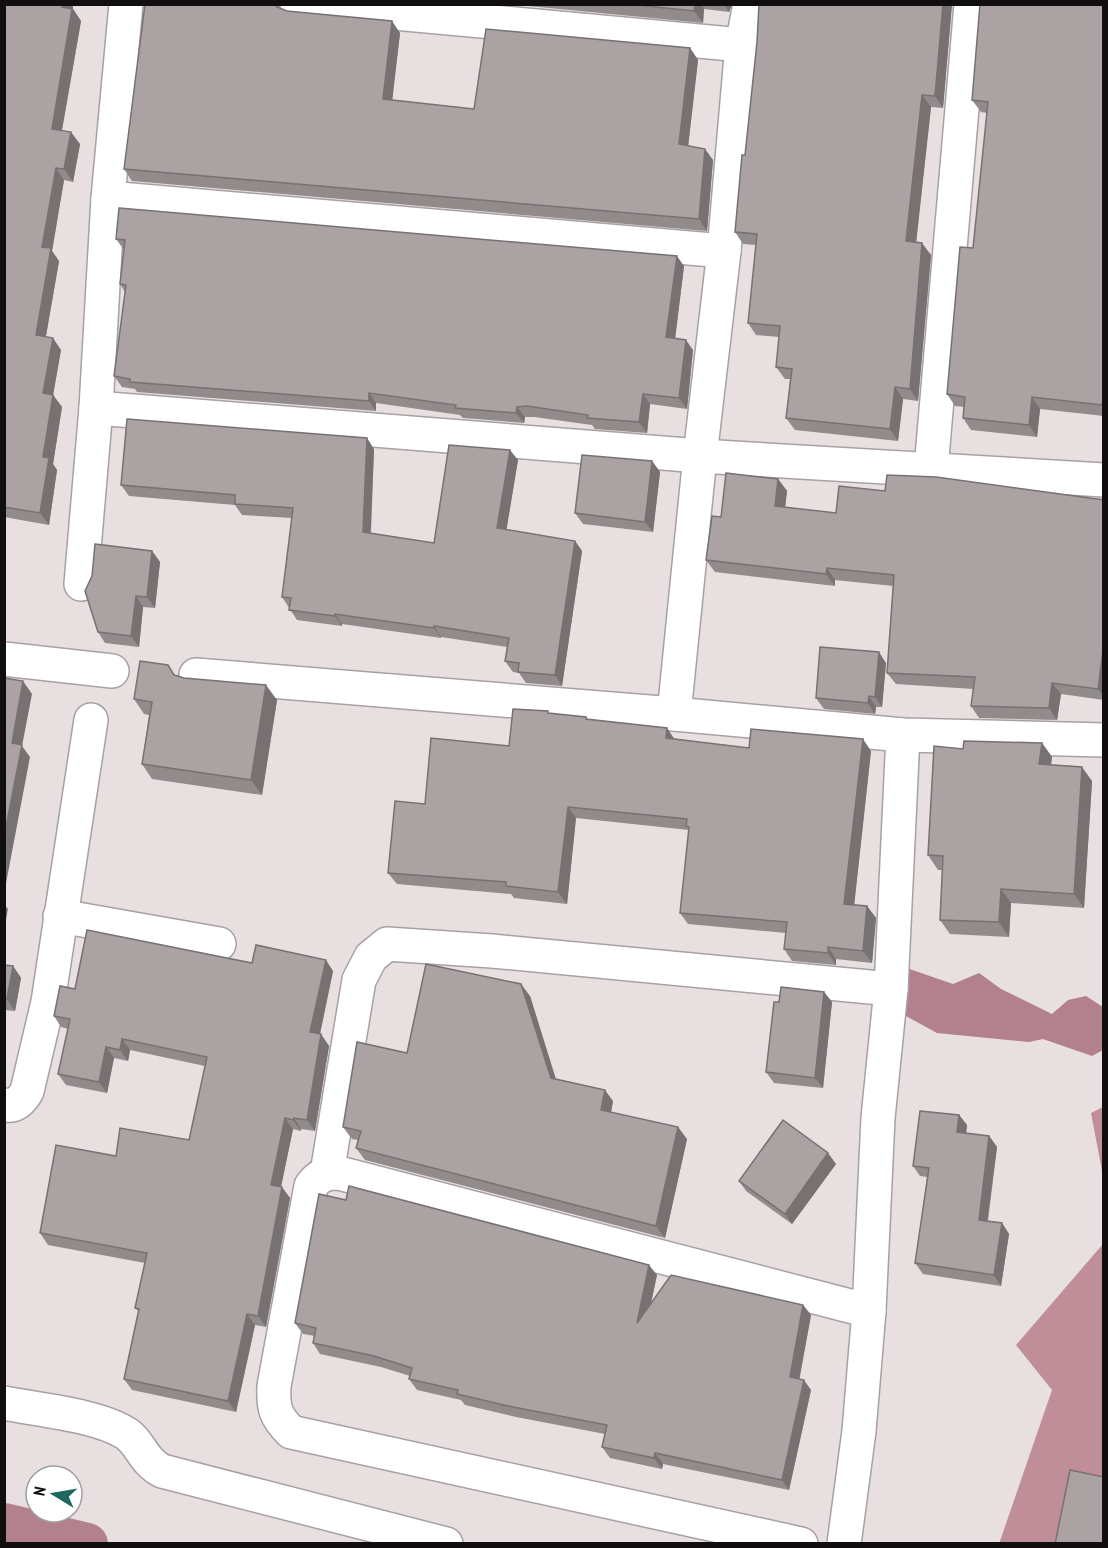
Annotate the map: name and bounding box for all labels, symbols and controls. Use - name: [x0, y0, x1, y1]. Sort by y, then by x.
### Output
- north arrow: [24, 1464, 84, 1524]
- text: N: [29, 1485, 50, 1497]

